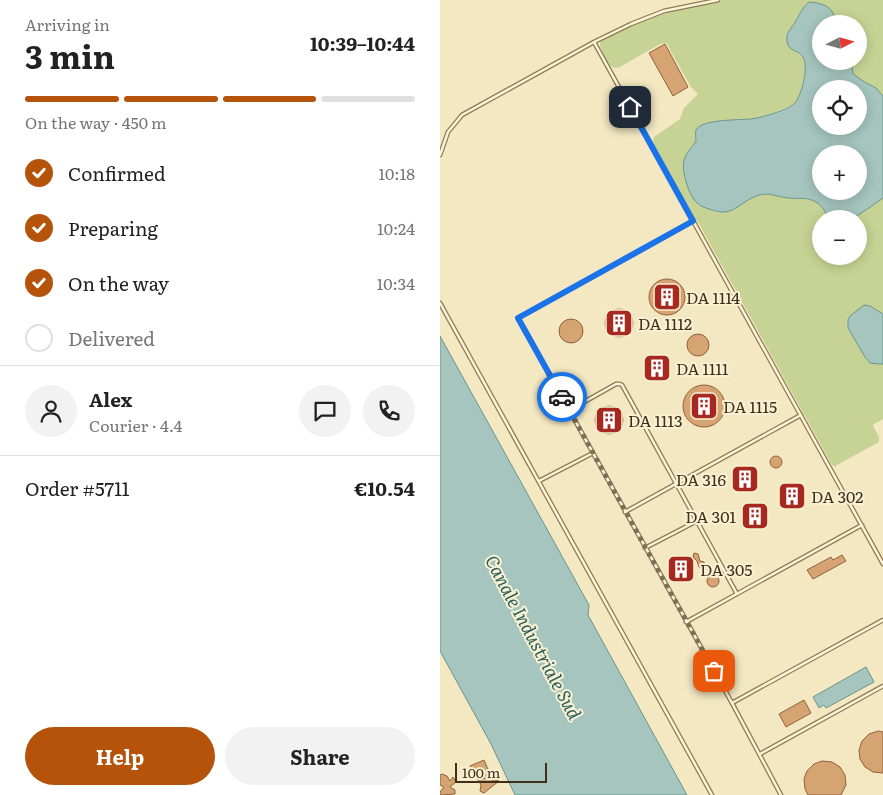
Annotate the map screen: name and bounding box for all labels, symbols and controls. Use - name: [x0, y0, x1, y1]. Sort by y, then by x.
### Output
- text: Arriving in: [25, 12, 110, 36]
- north arrow: [812, 15, 868, 70]
- map controls: [812, 15, 867, 265]
- text: 10:39–10:44: [310, 29, 415, 57]
- text: 3 min: [25, 31, 115, 79]
- button: locate: [812, 80, 867, 135]
- pin: [609, 86, 651, 128]
- icon: home: [616, 93, 644, 121]
- text: On the way · 450 m: [25, 110, 167, 134]
- button: +: [812, 145, 867, 200]
- icon: check: [25, 159, 53, 187]
- text: Confirmed: [68, 159, 166, 187]
- text: 10:18: [379, 161, 415, 185]
- button: −: [812, 210, 867, 265]
- icon: check: [25, 214, 53, 242]
- text: Preparing: [68, 214, 158, 242]
- text: 10:24: [377, 216, 415, 240]
- icon: check: [25, 269, 53, 297]
- text: On the way: [68, 269, 169, 297]
- text: 10:34: [377, 271, 415, 295]
- building icon: DA 1114: [652, 282, 682, 312]
- place label: DA 1114: [686, 285, 740, 309]
- building icon: DA 1112: [604, 308, 634, 338]
- place label: DA 1112: [638, 311, 692, 335]
- text: Delivered: [68, 324, 155, 352]
- building icon: DA 1111: [642, 353, 672, 383]
- place label: DA 1111: [676, 356, 729, 380]
- courier: [537, 372, 587, 422]
- icon: car: [548, 383, 576, 411]
- button: person: [25, 385, 77, 437]
- text: Alex: [89, 385, 132, 413]
- button: chat: [299, 385, 351, 437]
- button: phone: [363, 385, 415, 437]
- building icon: DA 1115: [689, 391, 719, 421]
- place label: DA 1115: [723, 394, 777, 418]
- building icon: DA 1113: [594, 405, 624, 435]
- place label: DA 1113: [628, 408, 683, 432]
- text: Courier · 4.4: [89, 413, 182, 437]
- building icon: DA 316: [730, 464, 760, 494]
- place label: DA 316: [676, 467, 726, 491]
- text: Order #5711: [25, 474, 130, 502]
- text: €10.54: [354, 474, 415, 502]
- building icon: DA 302: [777, 481, 807, 511]
- place label: DA 302: [811, 484, 863, 508]
- building icon: DA 301: [740, 501, 770, 531]
- place label: DA 301: [685, 504, 736, 528]
- water label: Canale Industriale Sud: [479, 550, 589, 725]
- building icon: DA 305: [666, 554, 696, 584]
- place label: DA 305: [700, 557, 752, 581]
- pin: [693, 650, 735, 692]
- icon: bag: [700, 657, 728, 685]
- button: Help: [25, 727, 215, 785]
- button: Share: [225, 727, 415, 785]
- scale bar: [455, 760, 548, 783]
- text: 100 m: [462, 762, 500, 782]

